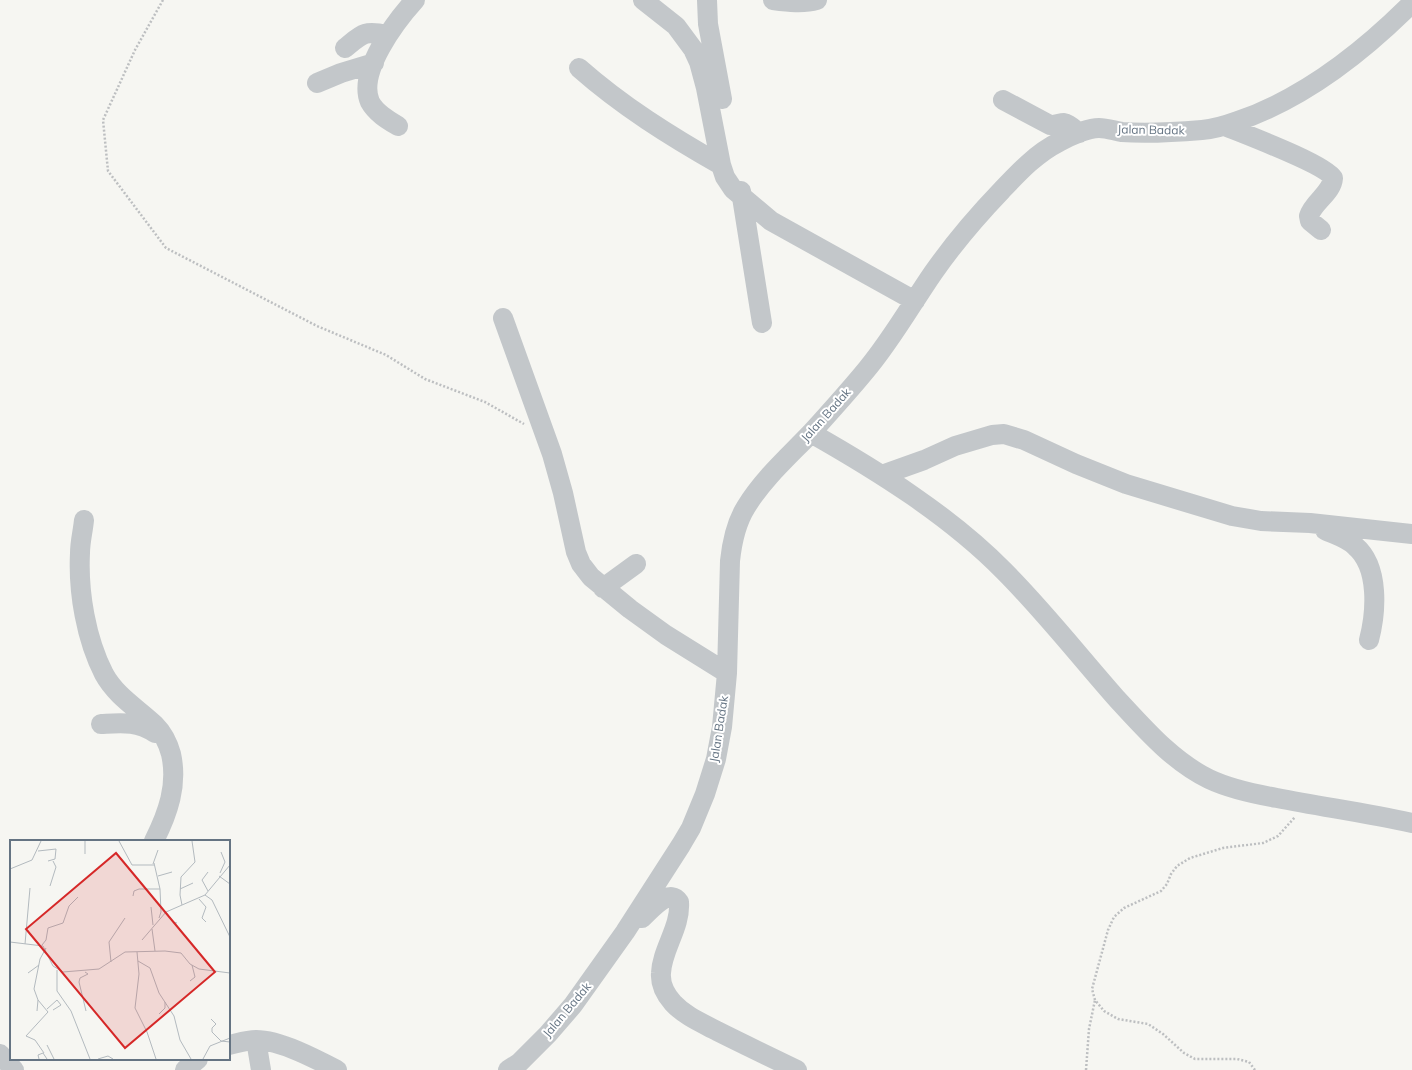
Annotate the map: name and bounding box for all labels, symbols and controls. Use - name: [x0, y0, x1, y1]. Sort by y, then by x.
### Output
- street label: Jalan Badak: [1117, 121, 1186, 138]
- street label: Jalan Badak: [798, 384, 854, 445]
- street label: Jalan Badak: [706, 694, 731, 763]
- inset map: [10, 840, 230, 1060]
- street label: Jalan Badak: [539, 978, 595, 1040]

